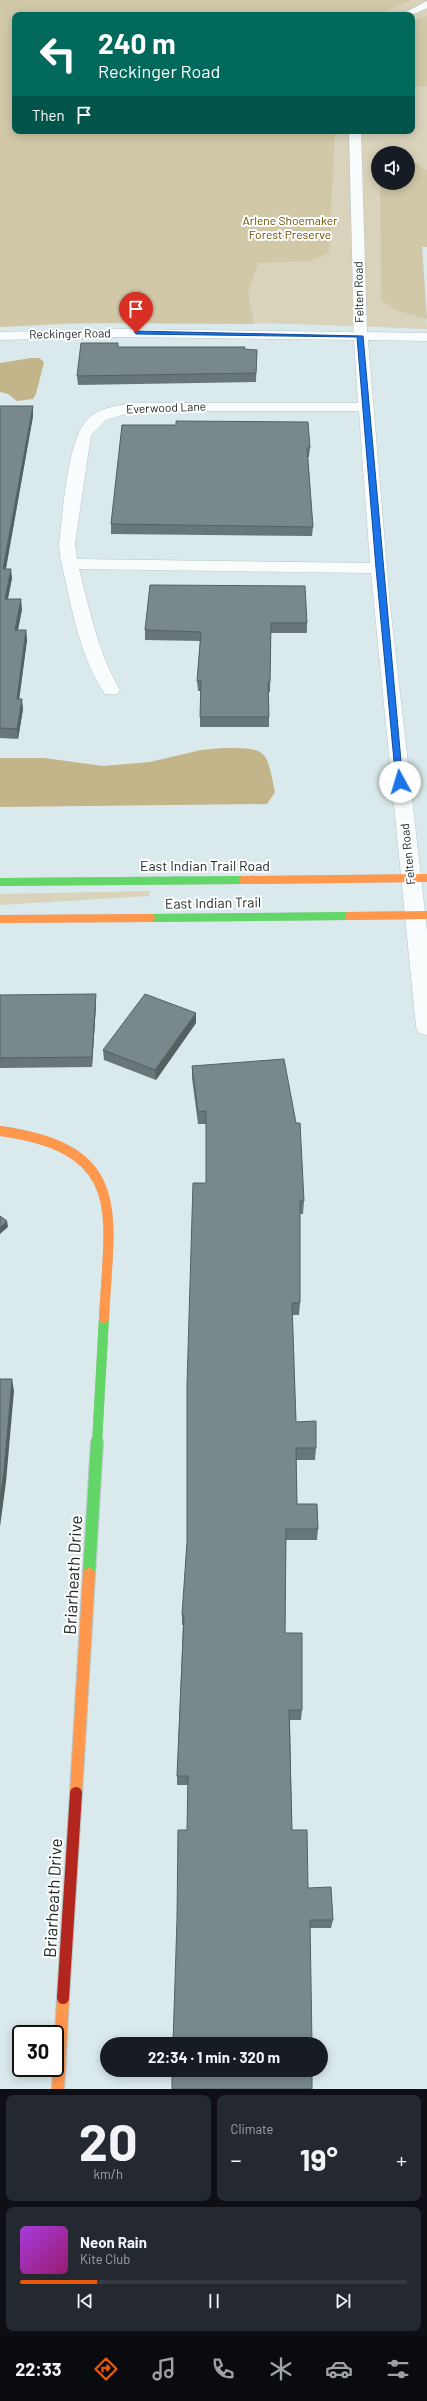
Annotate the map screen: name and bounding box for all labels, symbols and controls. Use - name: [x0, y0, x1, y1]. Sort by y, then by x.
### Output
- text: 240 m: [98, 26, 176, 60]
- icon: left: [32, 28, 84, 80]
- text: Reckinger Road: [98, 60, 220, 82]
- icon: arrive: [73, 104, 95, 126]
- text: Then: [32, 106, 65, 124]
- map controls: [371, 146, 415, 190]
- button: sound: [371, 146, 415, 190]
- park label: Arlene Shoemaker Forest Preserve: [243, 213, 338, 241]
- street label: Felten Road: [350, 261, 366, 323]
- pin: [119, 292, 153, 333]
- icon: arrive: [125, 298, 147, 320]
- street label: Reckinger Road: [29, 325, 111, 341]
- street label: Everwood Lane: [126, 399, 206, 415]
- position arrow: [379, 761, 421, 803]
- street label: Felten Road: [397, 823, 417, 885]
- street label: East Indian Trail Road: [140, 857, 270, 874]
- street label: East Indian Trail: [165, 893, 261, 912]
- street label: Briarheath Drive: [59, 1515, 85, 1635]
- street label: Briarheath Drive: [39, 1838, 65, 1958]
- speed limit sign: 30: [12, 2025, 64, 2077]
- text: 22:34 · 1 min · 320 m: [148, 2048, 280, 2066]
- text: 20: [79, 2109, 138, 2171]
- text: Climate: [231, 2121, 274, 2137]
- text: 19°: [300, 2141, 338, 2177]
- text: −: [231, 2146, 242, 2172]
- text: +: [396, 2146, 407, 2172]
- text: km/h: [94, 2166, 123, 2182]
- text: Neon Rain: [80, 2233, 147, 2251]
- text: Kite Club: [80, 2251, 130, 2267]
- icon: previous: [74, 2290, 96, 2312]
- icon: pause: [203, 2290, 225, 2312]
- icon: next: [332, 2290, 354, 2312]
- icon: directions: [92, 2355, 120, 2383]
- icon: music: [150, 2355, 178, 2383]
- icon: phone: [209, 2355, 237, 2383]
- icon: climate: [267, 2355, 295, 2383]
- icon: car: [325, 2355, 353, 2383]
- icon: filters: [384, 2355, 412, 2383]
- text: 22:33: [15, 2358, 61, 2380]

